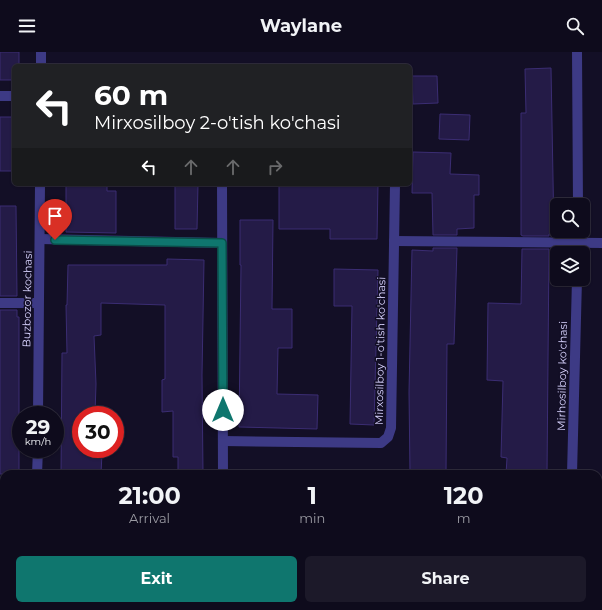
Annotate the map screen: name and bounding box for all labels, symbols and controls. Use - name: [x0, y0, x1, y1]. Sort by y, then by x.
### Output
- icon: menu: [16, 15, 38, 37]
- text: Waylane: [260, 15, 342, 37]
- icon: search: [564, 15, 586, 37]
- text: 60 m: [94, 78, 168, 112]
- icon: left: [28, 80, 80, 132]
- text: Mirxosilboy 2-o'tish ko'chasi: [94, 112, 341, 134]
- icon: left: [138, 156, 160, 178]
- icon: ahead: [180, 156, 202, 178]
- icon: ahead: [222, 156, 244, 178]
- icon: right: [264, 156, 286, 178]
- map controls: [550, 198, 590, 286]
- button: search: [550, 198, 590, 238]
- pin: [38, 199, 72, 240]
- icon: arrive: [44, 205, 66, 227]
- button: layers: [550, 246, 590, 286]
- street label: Buzbozor kochasi: [19, 250, 35, 348]
- street label: Mirxosilboy 1-o'tish ko'chasi: [372, 277, 388, 425]
- street label: Mirhosilboy ko'chasi: [554, 321, 570, 431]
- position arrow: [202, 389, 244, 431]
- speed limit sign: 30: [72, 406, 124, 458]
- text: 29: [26, 415, 50, 439]
- text: km/h: [25, 435, 51, 448]
- text: 21:00: [118, 481, 181, 510]
- text: 1: [308, 481, 317, 510]
- text: 120: [444, 481, 484, 510]
- text: Arrival: [129, 510, 170, 526]
- text: min: [299, 510, 325, 526]
- text: m: [457, 510, 471, 526]
- button: Exit: [16, 556, 297, 602]
- button: Share: [305, 556, 586, 602]

